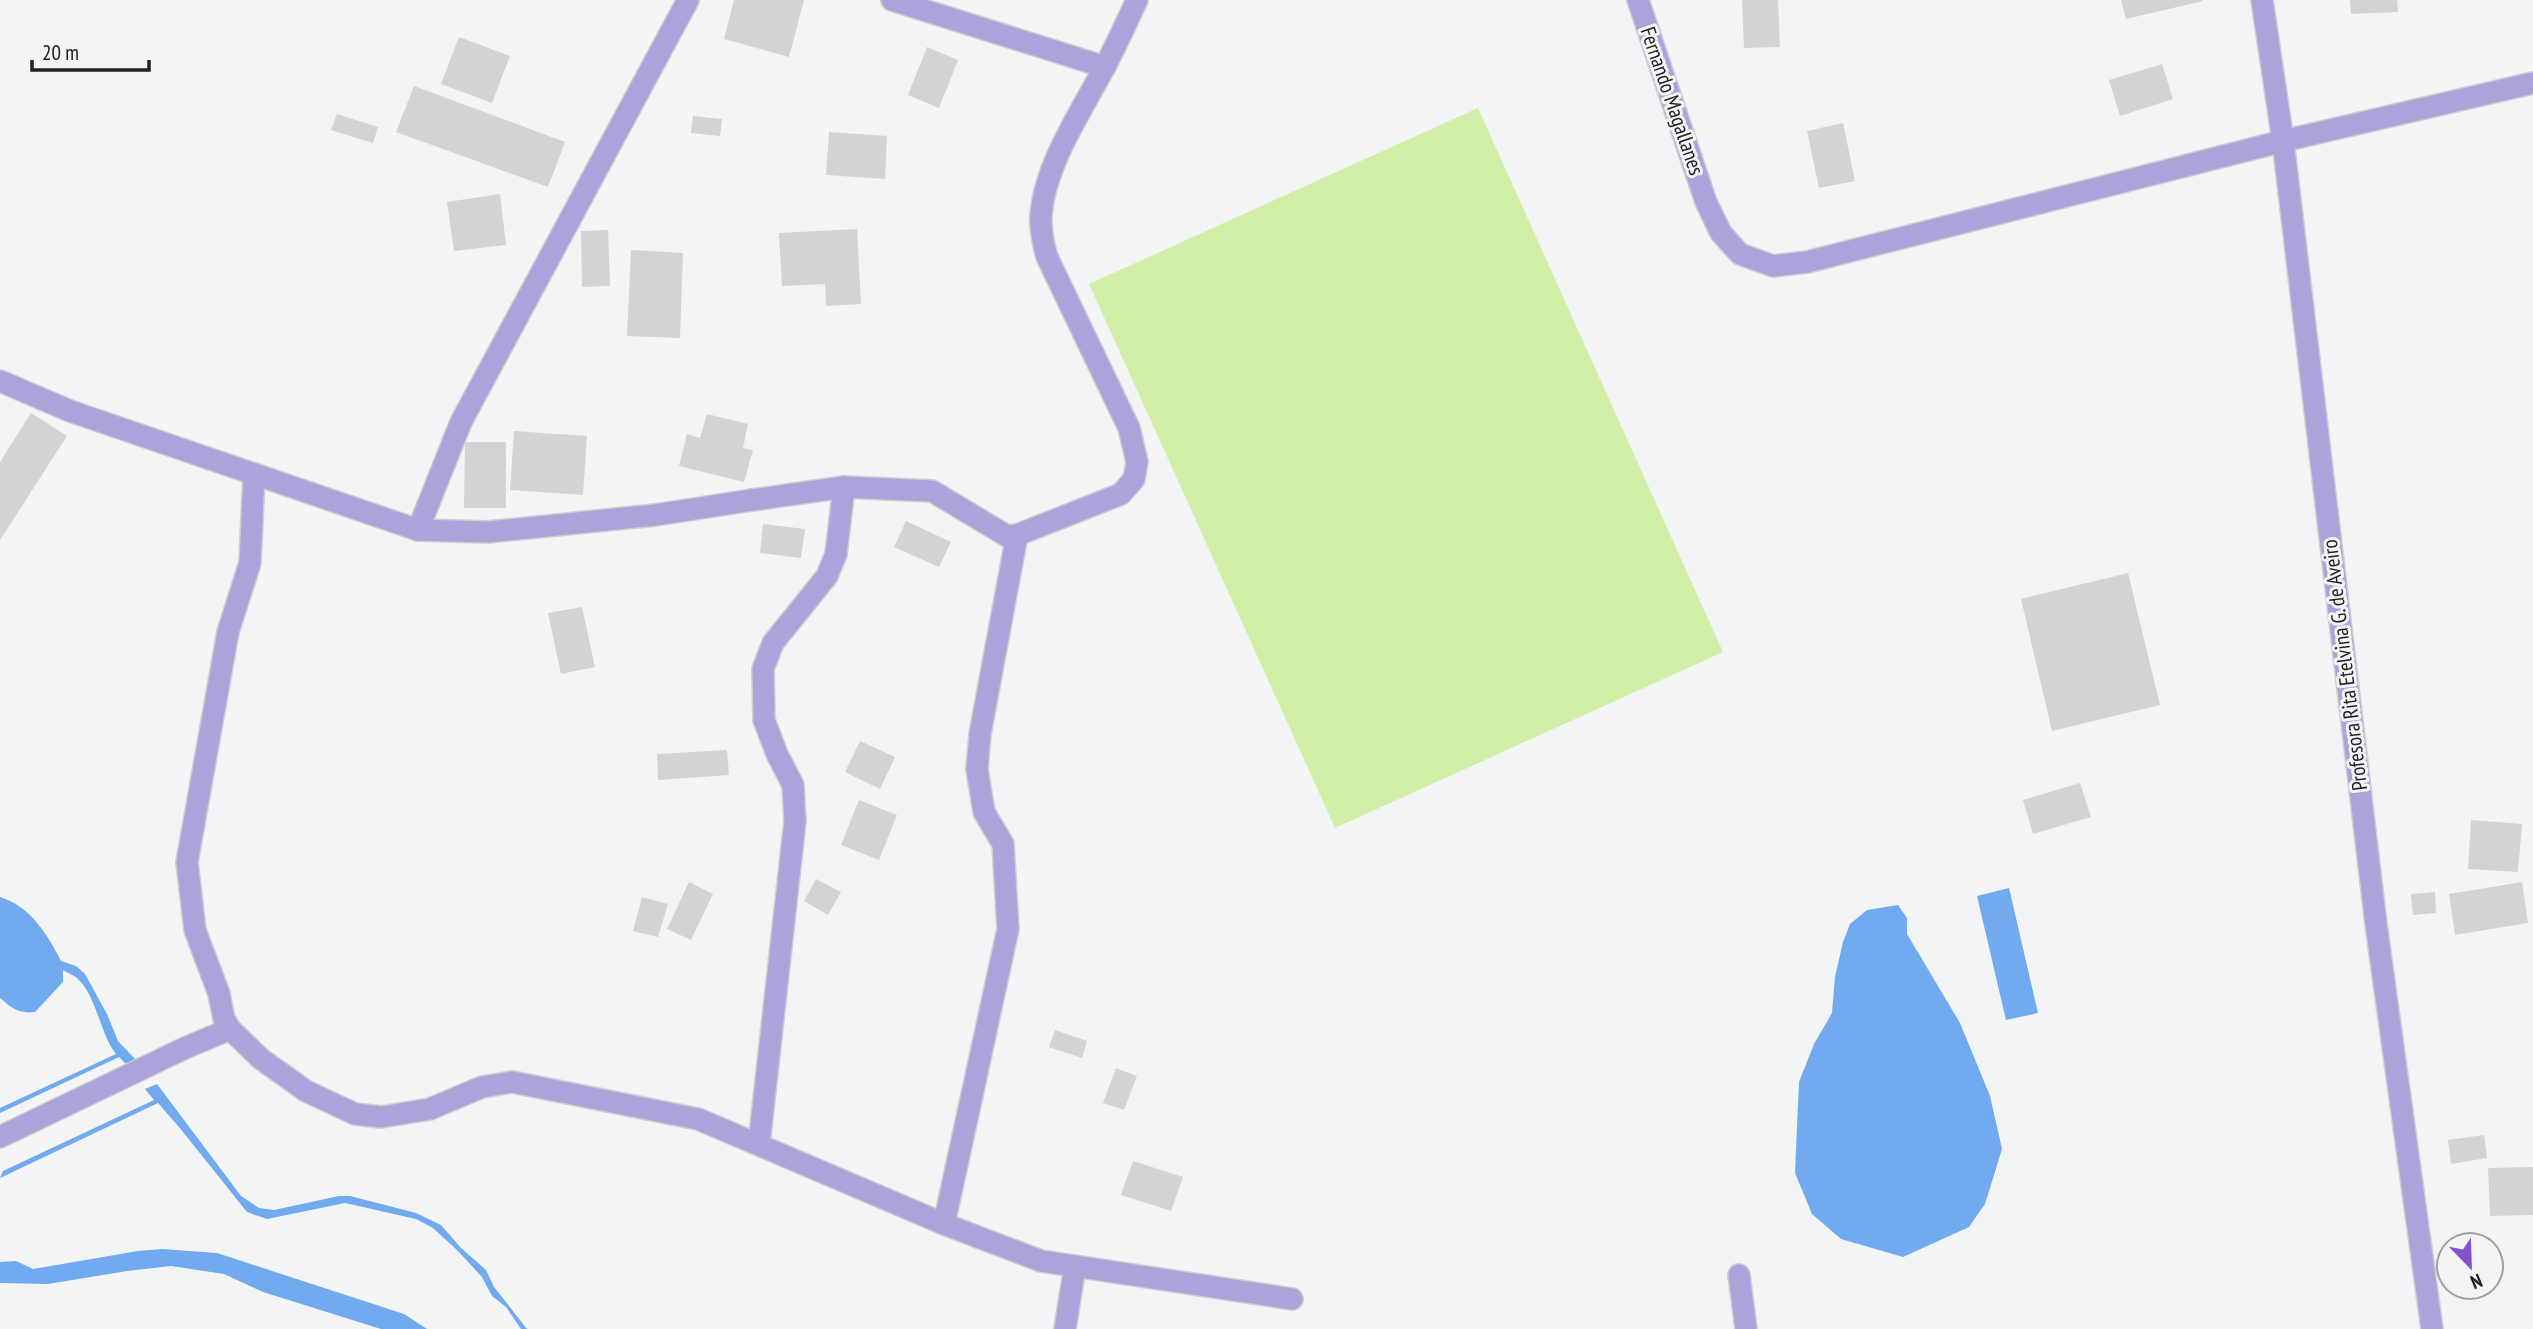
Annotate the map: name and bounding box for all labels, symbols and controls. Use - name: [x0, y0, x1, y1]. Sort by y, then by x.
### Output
- street label: Fernando Magallanes: [1634, 23, 1710, 179]
- scale bar: [32, 28, 149, 72]
- text: 20 m: [42, 39, 79, 66]
- street label: Profesora Rita Etelvina G. de Aveiro: [2316, 538, 2373, 792]
- north arrow: [2435, 1231, 2505, 1301]
- text: N: [2467, 1269, 2486, 1295]

